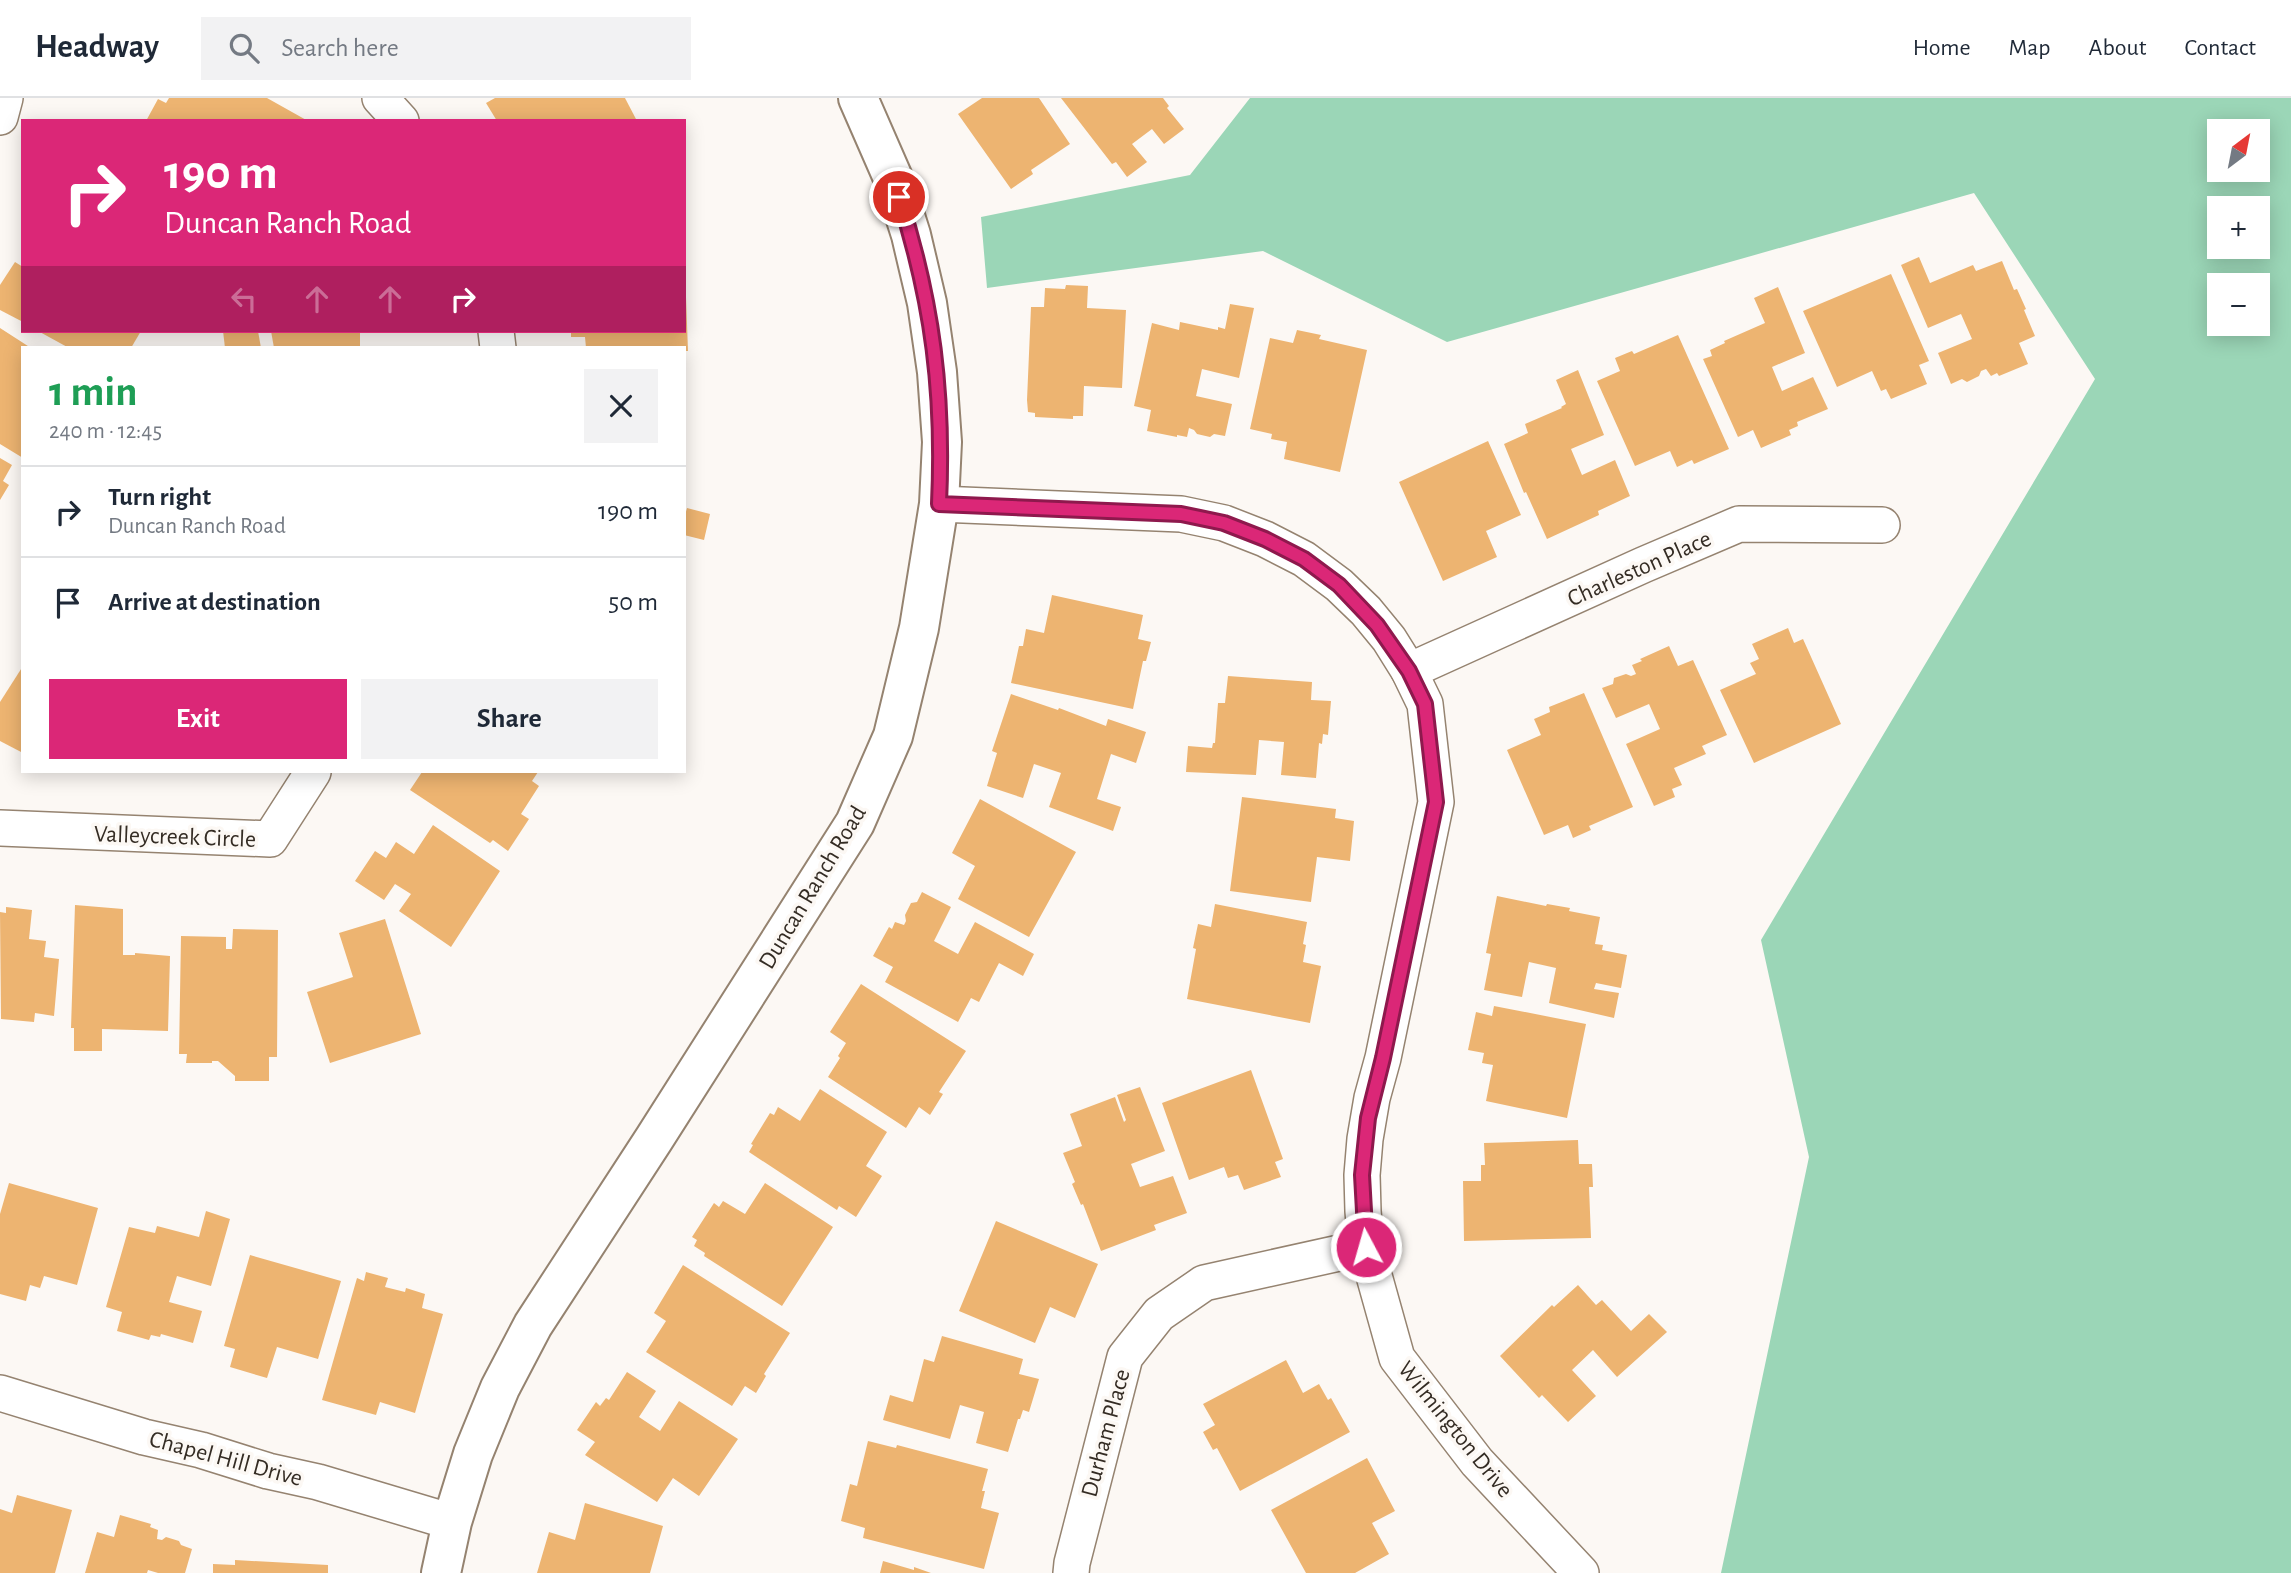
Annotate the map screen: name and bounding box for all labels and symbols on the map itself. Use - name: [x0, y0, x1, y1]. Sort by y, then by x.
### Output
- north arrow: [2207, 119, 2270, 182]
- pin: [869, 167, 929, 227]
- street label: Charleston Place: [1564, 527, 1715, 611]
- street label: Duncan Ranch Road: [755, 802, 871, 973]
- street label: Valleycreek Circle: [93, 822, 256, 852]
- position arrow: [1329, 1210, 1403, 1284]
- street label: Wilmington Drive: [1393, 1357, 1517, 1502]
- street label: Durham Place: [1077, 1367, 1135, 1500]
- street label: Chapel Hill Drive: [147, 1427, 305, 1491]

